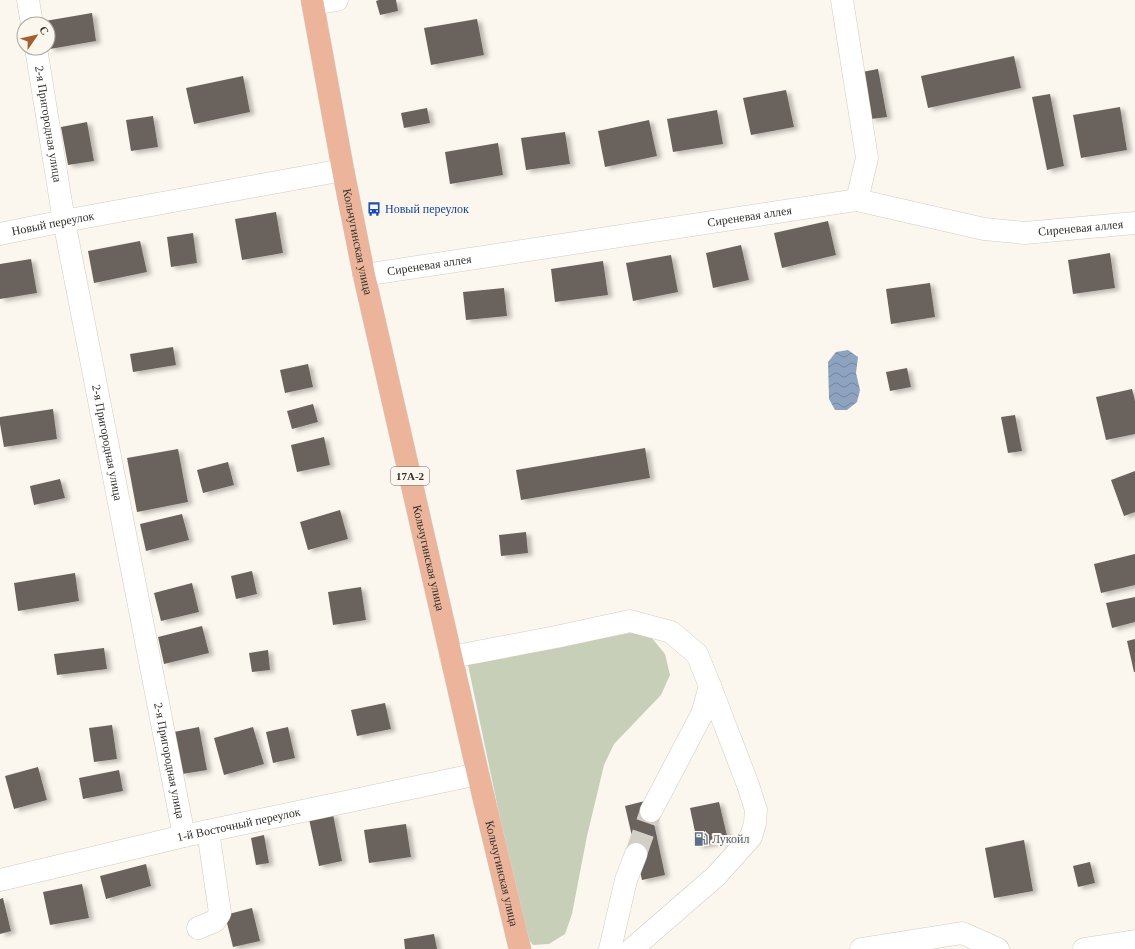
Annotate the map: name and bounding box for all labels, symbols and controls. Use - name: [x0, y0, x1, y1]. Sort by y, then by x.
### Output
- north arrow: [16, 16, 56, 56]
- text: С: [37, 24, 52, 37]
- street label: 2-я Пригородная улица: [32, 65, 65, 184]
- street label: Кольчугинская улица: [340, 187, 375, 297]
- bus stop icon: Новый переулок: [366, 201, 382, 217]
- place label: Новый переулок: [385, 202, 469, 216]
- street label: Сиреневая аллея: [706, 203, 793, 230]
- street label: Новый переулок: [10, 209, 96, 238]
- street label: Сиреневая аллея: [1038, 217, 1124, 239]
- street label: Сиреневая аллея: [386, 252, 473, 278]
- street label: 2-я Пригородная улица: [89, 383, 126, 502]
- road number: 17А-2: [391, 467, 429, 485]
- street label: Кольчугинская улица: [410, 504, 448, 613]
- street label: 2-я Пригородная улица: [151, 701, 188, 820]
- street label: 1-й Восточный переулок: [175, 805, 302, 844]
- street label: Кольчугинская улица: [482, 819, 521, 928]
- fuel station icon: Лукойл: [693, 831, 709, 847]
- place label: Лукойл: [712, 832, 749, 846]

